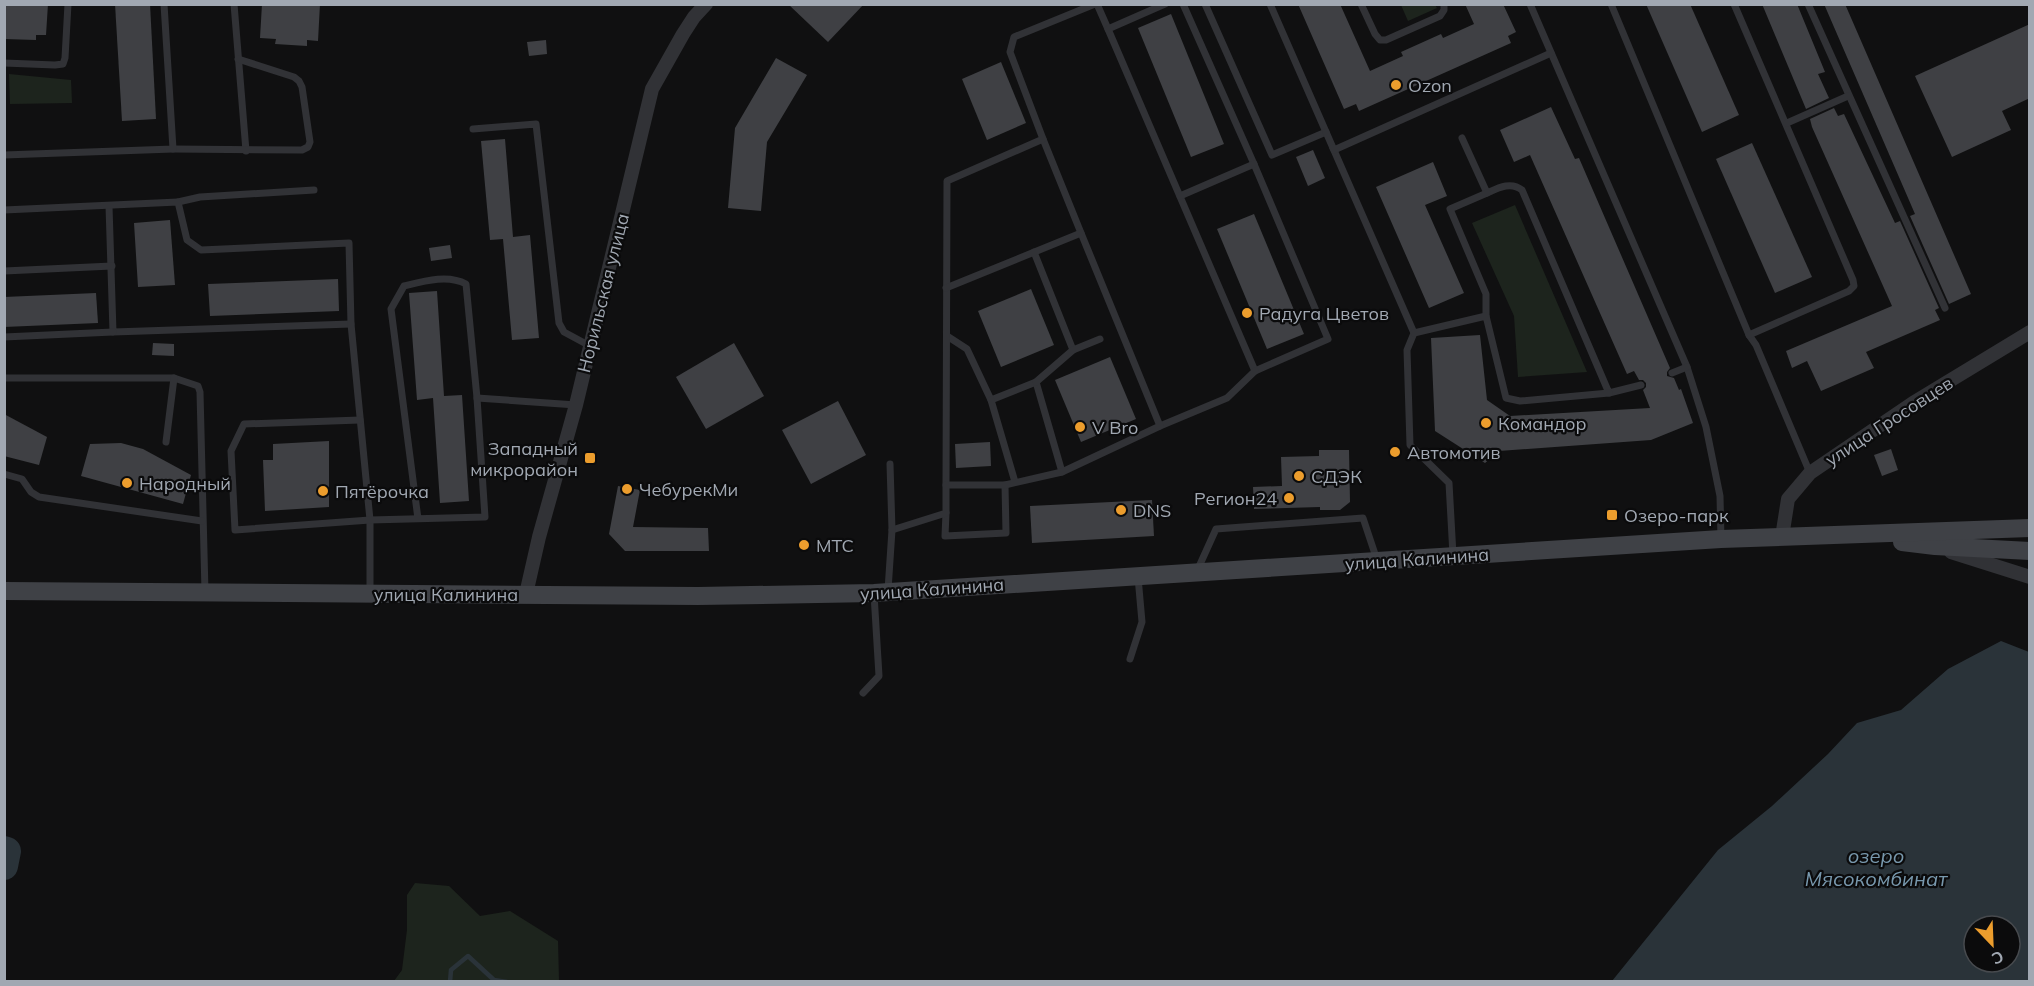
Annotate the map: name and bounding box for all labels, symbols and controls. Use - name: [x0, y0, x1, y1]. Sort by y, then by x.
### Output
- place label: Ozon: [1408, 74, 1452, 97]
- marker: Ozon: [1389, 78, 1403, 92]
- street label: Норильская улица: [572, 211, 634, 375]
- place label: Радуга Цветов: [1259, 302, 1389, 325]
- marker: Радуга Цветов: [1240, 306, 1254, 320]
- street label: улица Гросовцев: [1821, 371, 1957, 471]
- place label: Командор: [1498, 412, 1586, 435]
- place label: V Bro: [1092, 416, 1138, 439]
- marker: Командор: [1479, 416, 1493, 430]
- marker: V Bro: [1073, 420, 1087, 434]
- place label: Западный микрорайон: [470, 437, 578, 481]
- place label: Автомотив: [1407, 441, 1501, 464]
- marker: Автомотив: [1388, 445, 1402, 459]
- marker: Западный микрорайон: [583, 451, 597, 465]
- place label: СДЭК: [1311, 465, 1362, 488]
- marker: СДЭК: [1292, 469, 1306, 483]
- place label: Народный: [139, 472, 231, 495]
- marker: Народный: [120, 476, 134, 490]
- place label: ЧебурекМи: [639, 478, 738, 501]
- place label: Пятёрочка: [335, 480, 429, 503]
- marker: ЧебурекМи: [620, 482, 634, 496]
- marker: Пятёрочка: [316, 484, 330, 498]
- place label: Регион24: [1194, 487, 1277, 510]
- marker: Регион24: [1282, 491, 1296, 505]
- place label: DNS: [1133, 499, 1171, 522]
- marker: DNS: [1114, 503, 1128, 517]
- place label: Озеро-парк: [1624, 504, 1729, 527]
- marker: Озеро-парк: [1605, 508, 1619, 522]
- place label: МТС: [816, 534, 854, 557]
- marker: МТС: [797, 538, 811, 552]
- street label: улица Калинина: [1344, 542, 1490, 576]
- street label: улица Калинина: [859, 572, 1005, 606]
- street label: улица Калинина: [374, 583, 518, 606]
- water label: озеро Мясокомбинат: [1805, 843, 1948, 891]
- north arrow: [1962, 914, 2022, 974]
- text: С: [1989, 946, 2007, 969]

